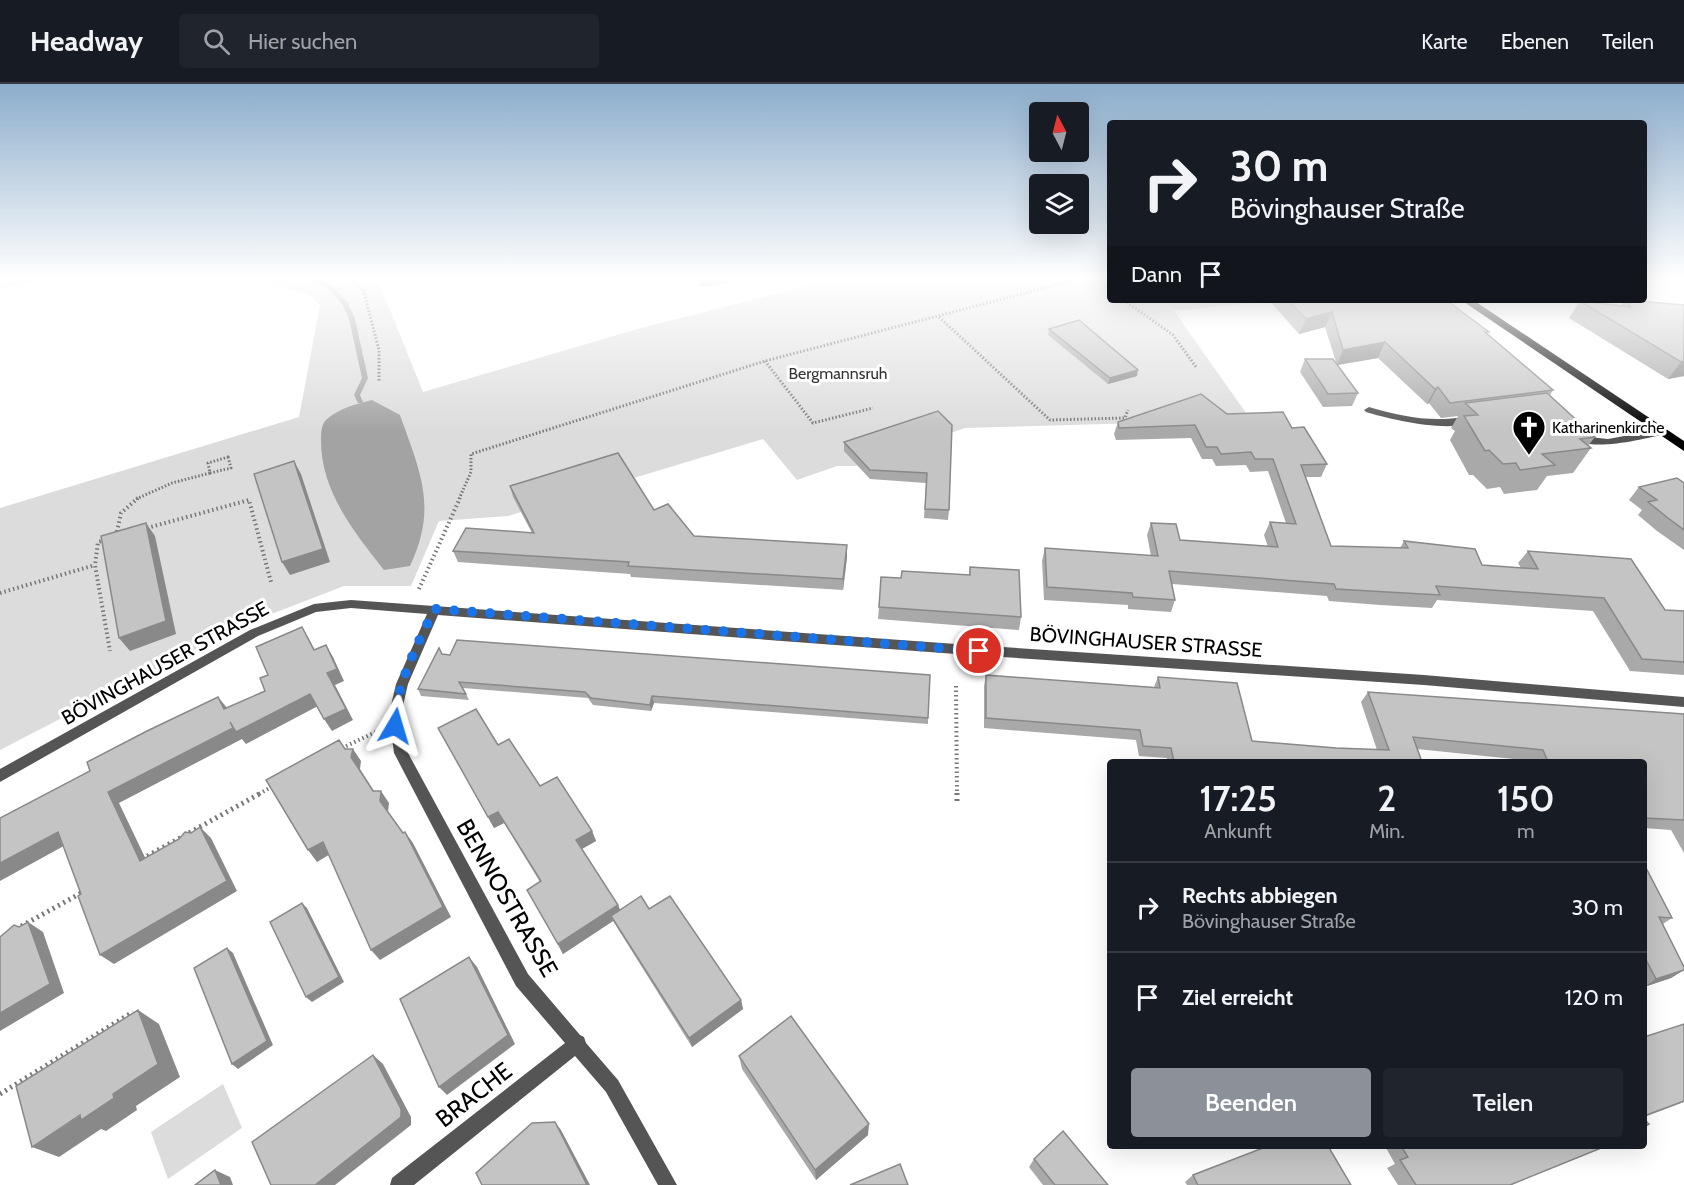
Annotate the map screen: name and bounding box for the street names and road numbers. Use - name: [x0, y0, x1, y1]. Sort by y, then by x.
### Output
- street label: BÖVINGHAUSER STRASSE: [57, 596, 273, 730]
- street label: BÖVINGHAUSER STRASSE: [1029, 622, 1263, 662]
- street label: BENNOSTRASSE: [451, 814, 564, 982]
- street label: BRACHE: [430, 1056, 517, 1133]

